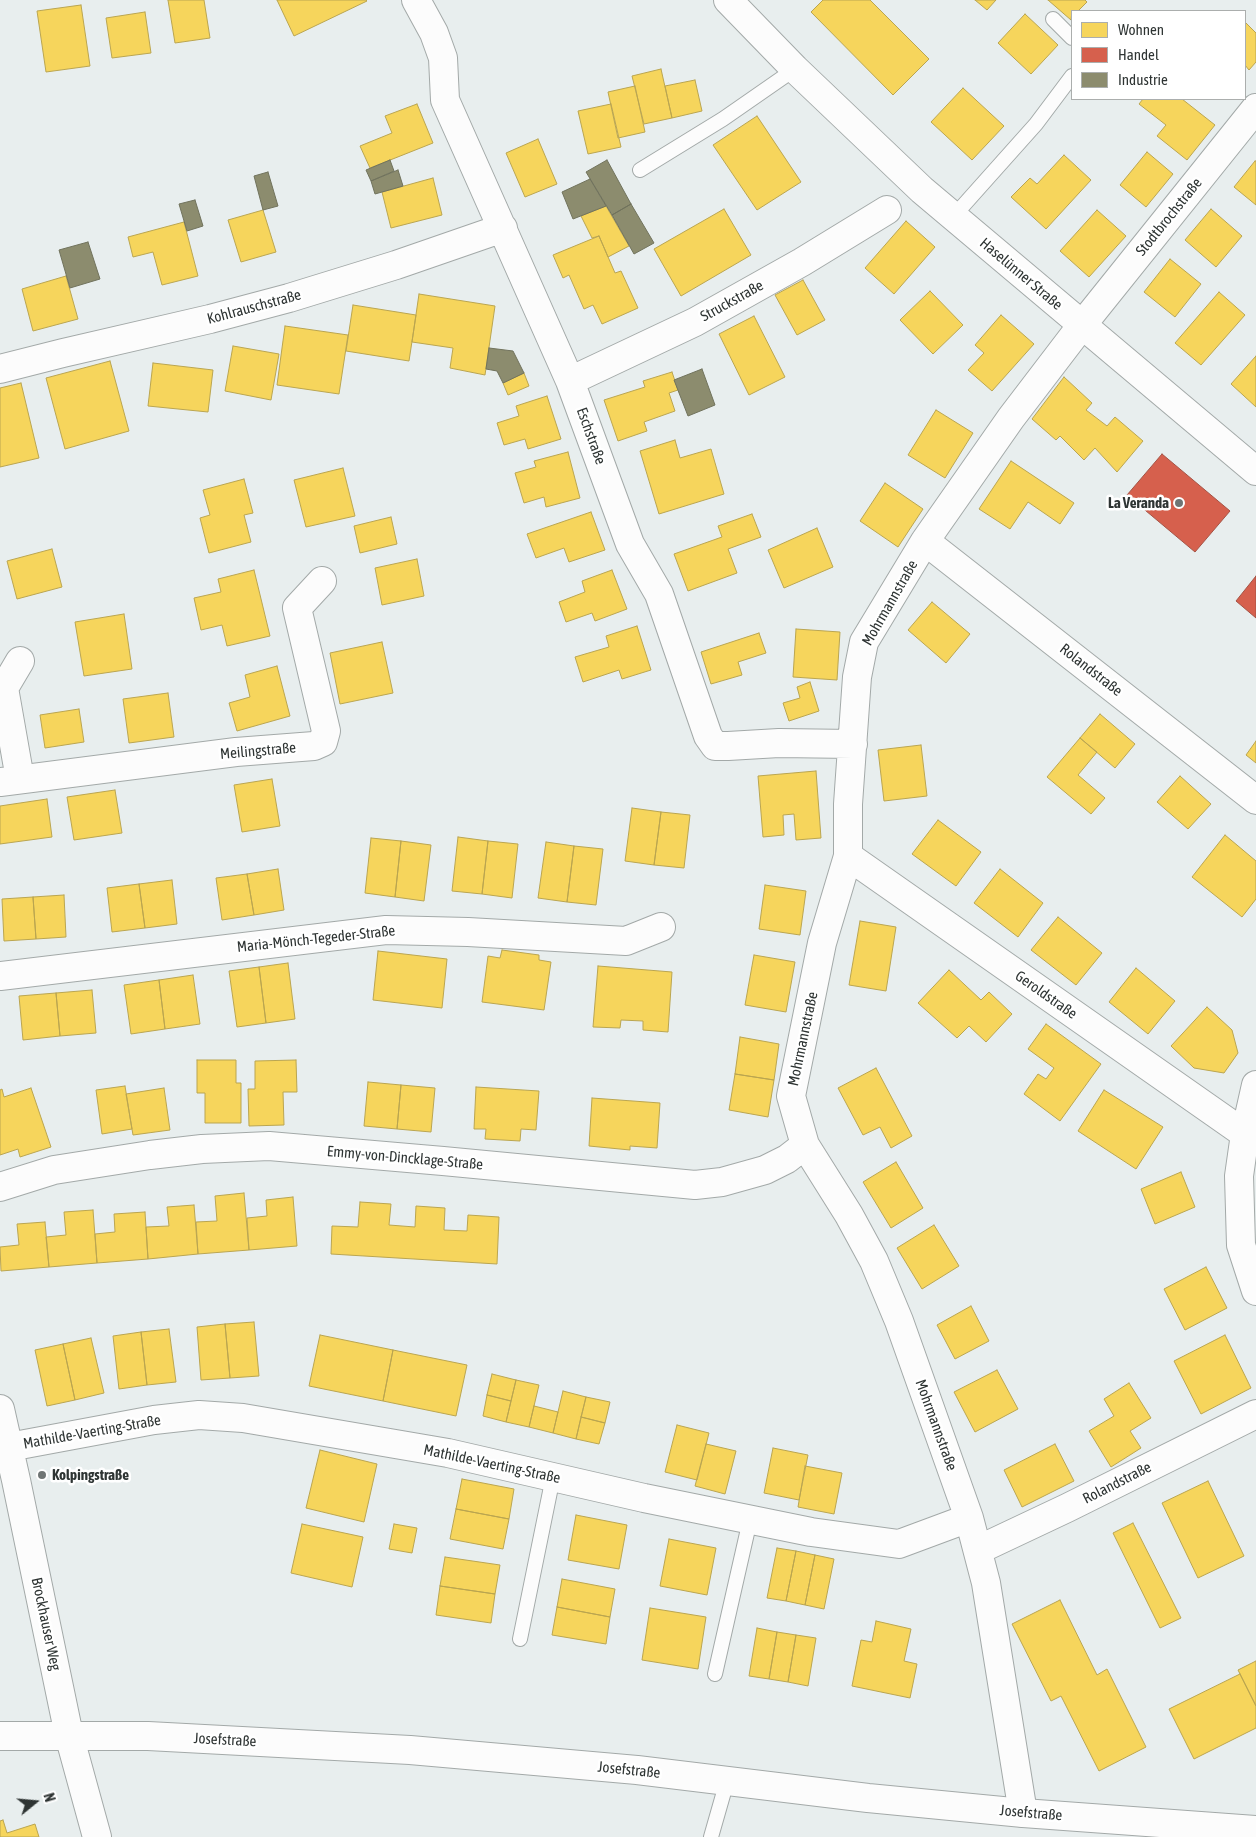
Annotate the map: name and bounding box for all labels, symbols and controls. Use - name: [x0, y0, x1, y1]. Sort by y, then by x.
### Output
- legend: [1071, 10, 1246, 100]
- text: Wohnen: [1118, 21, 1164, 38]
- text: Handel: [1118, 46, 1159, 63]
- text: Industrie: [1118, 71, 1168, 88]
- street label: Stodtbrochstraße: [1132, 174, 1206, 260]
- street label: Haselünner Straße: [976, 234, 1066, 314]
- street label: Struckstraße: [697, 276, 767, 326]
- street label: Kohlrauschstraße: [205, 286, 303, 328]
- street label: Eschstraße: [572, 405, 610, 467]
- place label: La Veranda: [1108, 494, 1169, 512]
- marker: La Veranda: [1173, 497, 1185, 509]
- street label: Mohrmannstraße: [858, 557, 922, 649]
- street label: Rolandstraße: [1056, 640, 1126, 700]
- street label: Meilingstraße: [219, 739, 297, 763]
- street label: Maria-Mönch-Tegeder-Straße: [236, 922, 396, 956]
- street label: Geroldstraße: [1011, 967, 1081, 1023]
- street label: Mohrmannstraße: [784, 990, 822, 1088]
- street label: Emmy-von-Dincklage-Straße: [326, 1142, 484, 1174]
- street label: Mohrmannstraße: [911, 1377, 961, 1473]
- street label: Mathilde-Vaerting-Straße: [22, 1411, 162, 1453]
- street label: Mathilde-Vaerting-Straße: [422, 1441, 562, 1487]
- street label: Rolandstraße: [1080, 1458, 1154, 1508]
- place label: Kolpingstraße: [52, 1466, 129, 1484]
- marker: Kolpingstraße: [36, 1469, 48, 1481]
- street label: Brockhauser Weg: [27, 1576, 65, 1672]
- street label: Josefstraße: [193, 1729, 257, 1751]
- street label: Josefstraße: [597, 1758, 661, 1782]
- north arrow: [10, 1777, 60, 1827]
- text: N: [40, 1791, 58, 1804]
- street label: Josefstraße: [999, 1801, 1063, 1825]

